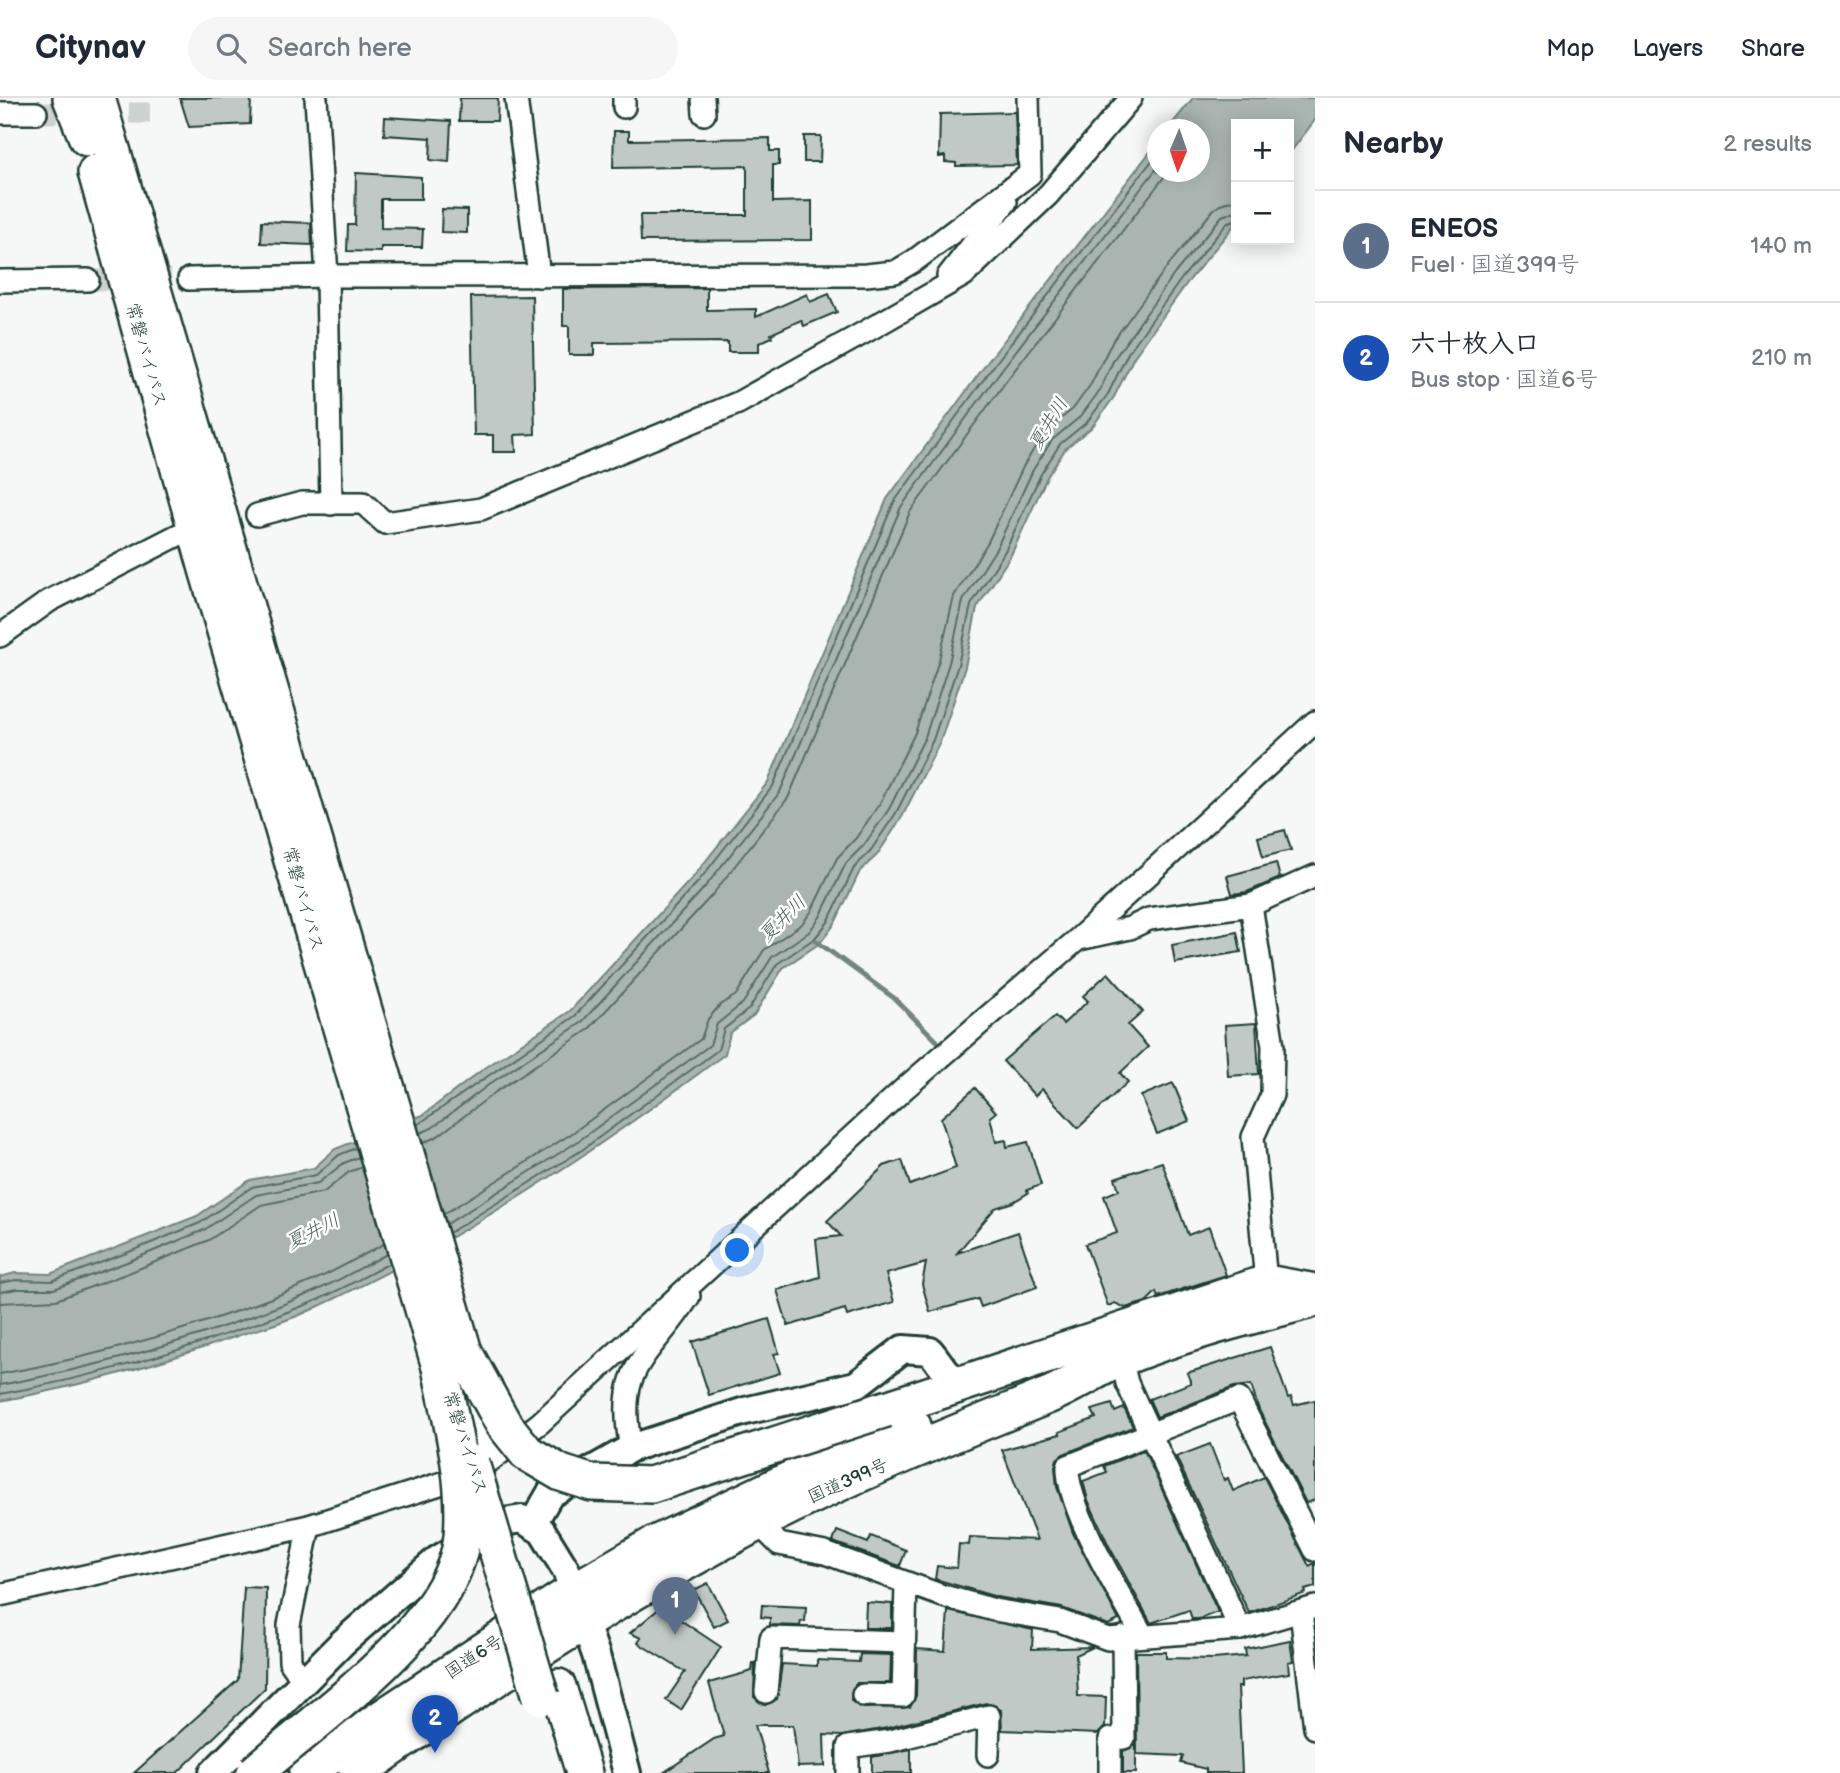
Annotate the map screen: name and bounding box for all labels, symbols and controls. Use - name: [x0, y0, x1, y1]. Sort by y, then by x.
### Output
- search box: [188, 17, 678, 80]
- text: Citynav: [35, 28, 146, 68]
- icon: search: [212, 29, 250, 67]
- text: Search here: [268, 33, 412, 64]
- text: Map: [1546, 34, 1594, 63]
- text: Layers: [1632, 34, 1703, 63]
- text: Share: [1741, 34, 1805, 63]
- north arrow: [1147, 119, 1210, 182]
- map controls: [1231, 119, 1294, 245]
- button: +: [1231, 119, 1294, 182]
- text: Nearby: [1343, 126, 1443, 162]
- text: 2 results: [1723, 130, 1812, 158]
- button: −: [1231, 182, 1294, 245]
- text: ENEOS: [1410, 214, 1498, 245]
- text: 1: [1361, 232, 1371, 260]
- text: 140 m: [1750, 232, 1812, 260]
- text: Fuel · 国道399号: [1410, 251, 1580, 279]
- street label: 常磐バイパス: [121, 300, 171, 410]
- text: 六十枚入口: [1410, 329, 1540, 360]
- text: 2: [1359, 344, 1373, 372]
- text: 210 m: [1751, 344, 1812, 372]
- text: Bus stop · 国道6号: [1410, 366, 1598, 394]
- water label: 夏井川: [1024, 394, 1074, 454]
- street label: 常磐バイパス: [278, 844, 328, 954]
- water label: 夏井川: [755, 891, 811, 947]
- water label: 夏井川: [282, 1209, 344, 1255]
- your location: [720, 1233, 754, 1267]
- street label: 常磐バイパス: [438, 1389, 492, 1497]
- street label: 国道399号: [804, 1454, 892, 1508]
- pin: 1: [652, 1577, 698, 1635]
- street label: 国道6号: [441, 1630, 507, 1684]
- pin: 2: [412, 1695, 458, 1753]

